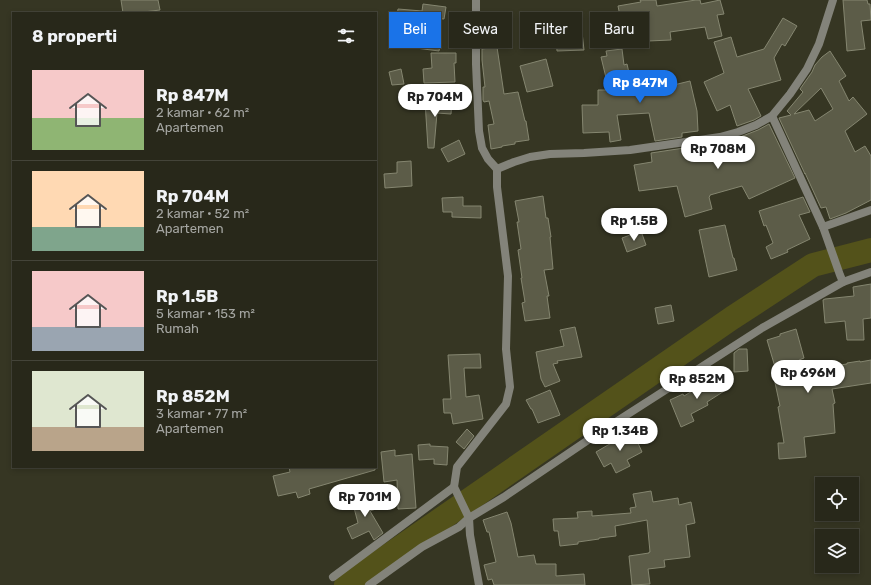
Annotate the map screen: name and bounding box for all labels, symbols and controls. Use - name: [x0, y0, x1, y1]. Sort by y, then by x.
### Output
- chip: Beli: [389, 12, 441, 48]
- chip: Sewa: [449, 12, 512, 48]
- chip: Filter: [520, 12, 582, 48]
- chip: Baru: [590, 12, 649, 48]
- icon: filters: [335, 25, 357, 47]
- text: 8 properti: [32, 26, 117, 46]
- pin: Rp 847M: [603, 70, 677, 104]
- text: Rp 847M: [612, 75, 668, 90]
- pin: Rp 704M: [398, 84, 472, 118]
- text: Rp 847M: [156, 85, 229, 105]
- icon: home: [64, 86, 112, 134]
- text: Rp 704M: [407, 89, 463, 104]
- text: 2 kamar · 62 m²: [156, 105, 249, 120]
- text: Apartemen: [156, 120, 224, 135]
- pin: Rp 708M: [681, 136, 755, 170]
- text: Rp 708M: [690, 141, 746, 156]
- text: Rp 704M: [156, 186, 229, 206]
- icon: home: [64, 187, 112, 235]
- text: 2 kamar · 52 m²: [156, 206, 249, 221]
- pin: Rp 1.5B: [597, 208, 671, 242]
- text: Rp 1.5B: [610, 213, 658, 228]
- text: Apartemen: [156, 221, 224, 236]
- text: Rp 1.5B: [156, 286, 218, 306]
- icon: home: [64, 287, 112, 335]
- text: 5 kamar · 153 m²: [156, 306, 255, 321]
- text: Rumah: [156, 321, 199, 336]
- pin: Rp 696M: [771, 360, 845, 394]
- text: Rp 696M: [780, 365, 836, 380]
- pin: Rp 852M: [660, 366, 734, 400]
- text: Rp 852M: [669, 371, 725, 386]
- text: Rp 852M: [156, 386, 230, 406]
- icon: home: [64, 387, 112, 435]
- text: 3 kamar · 77 m²: [156, 406, 247, 421]
- pin: Rp 1.34B: [579, 418, 661, 452]
- text: Apartemen: [156, 421, 224, 436]
- text: Rp 1.34B: [592, 423, 648, 438]
- map controls: [815, 477, 859, 573]
- button: locate: [815, 477, 859, 521]
- pin: Rp 701M: [328, 484, 402, 518]
- text: Rp 701M: [338, 489, 392, 504]
- button: layers: [815, 529, 859, 573]

